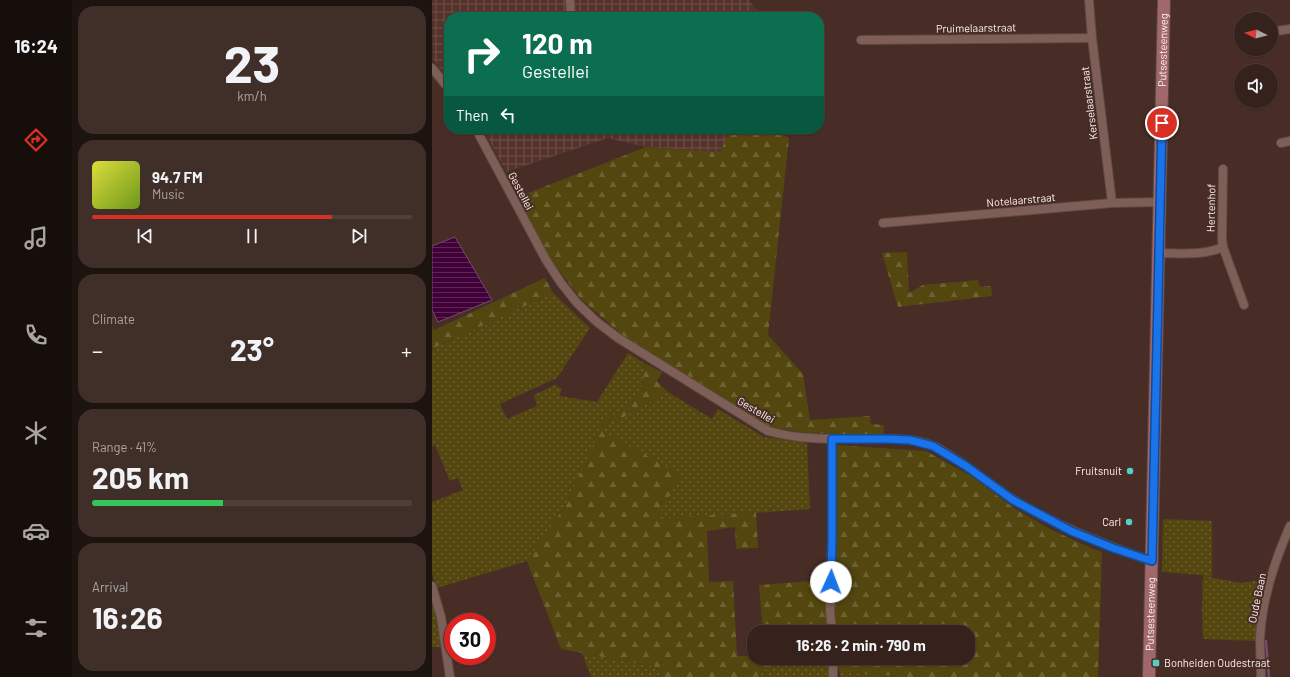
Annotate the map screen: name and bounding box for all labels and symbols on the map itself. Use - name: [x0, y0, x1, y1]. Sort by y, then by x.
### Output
- north arrow: [1234, 12, 1278, 56]
- street label: Putsesteenweg: [1155, 13, 1170, 87]
- street label: Pruimelaarstraat: [936, 20, 1016, 35]
- street label: Kerselaarstraat: [1078, 66, 1099, 140]
- pin: [1145, 106, 1179, 140]
- street label: Gestellei: [506, 170, 537, 212]
- street label: Hertenhof: [1204, 184, 1217, 232]
- street label: Notelaarstraat: [986, 190, 1056, 209]
- street label: Gestellei: [735, 394, 778, 426]
- place label: Fruitsnuit: [1075, 464, 1122, 477]
- marker: Fruitsnuit: [1125, 466, 1135, 476]
- place label: Carl: [1102, 515, 1121, 528]
- marker: Carl: [1124, 517, 1134, 527]
- position arrow: [810, 561, 852, 603]
- street label: Oude Baan: [1245, 572, 1268, 624]
- street label: Putsesteenweg: [1143, 577, 1157, 651]
- speed limit sign: 30: [444, 613, 496, 665]
- place label: Bonheiden Oudestraat: [1164, 656, 1270, 669]
- marker: Bonheiden Oudestraat: [1151, 658, 1161, 668]

